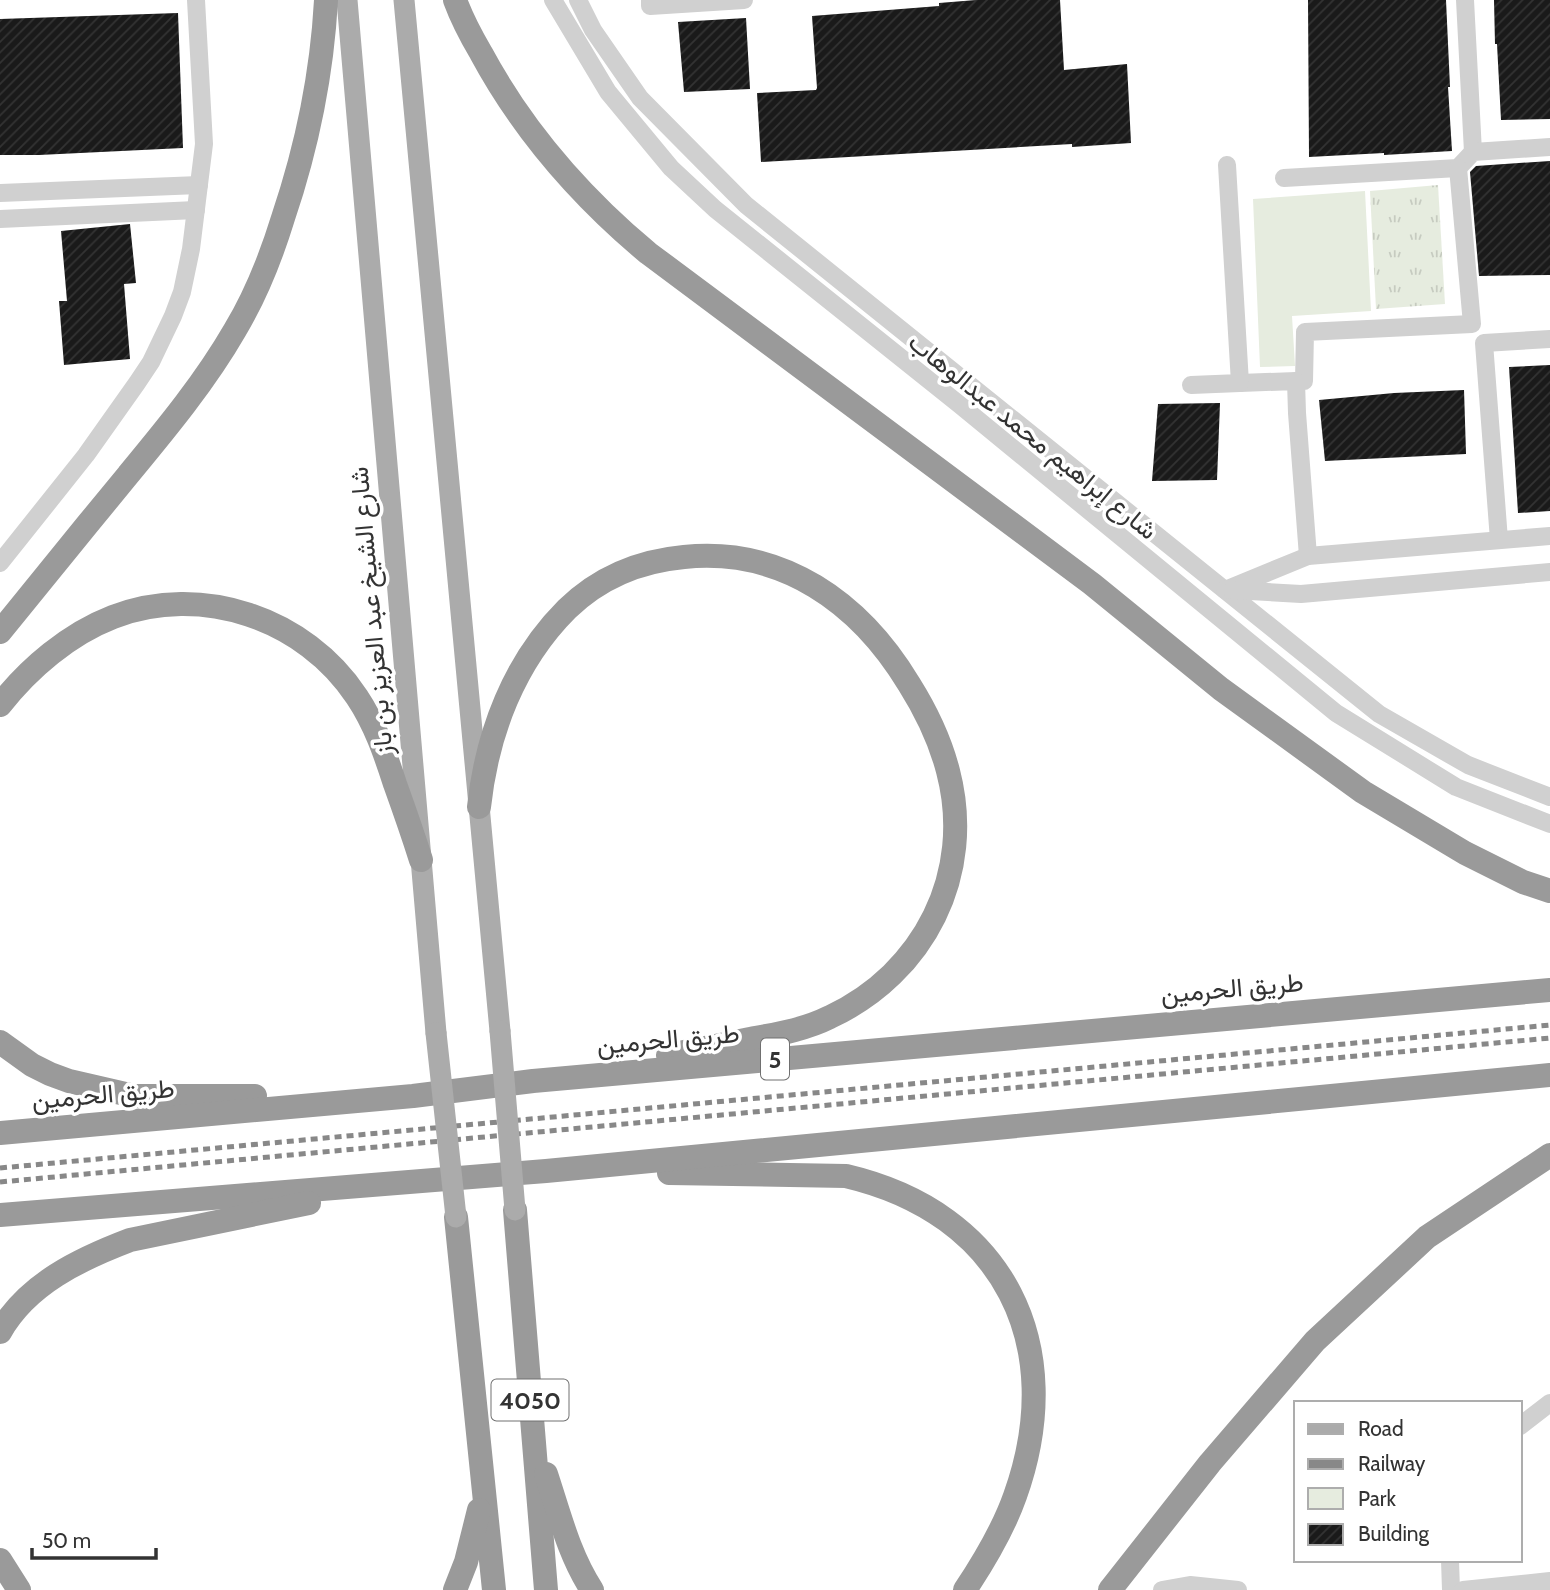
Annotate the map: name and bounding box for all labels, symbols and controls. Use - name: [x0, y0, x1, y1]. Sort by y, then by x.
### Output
- street label: شارع إبراهيم محمد عبدالوهاب: [901, 326, 1164, 548]
- street label: شارع الشيخ عبد العزيز بن باز: [342, 465, 402, 758]
- street label: طريق الحرمين: [1159, 966, 1305, 1010]
- street label: طريق الحرمين: [595, 1017, 741, 1061]
- road number: 5: [761, 1038, 789, 1079]
- street label: طريق الحرمين: [30, 1072, 176, 1116]
- road number: 4050: [491, 1380, 568, 1420]
- legend: [1294, 1401, 1522, 1562]
- text: Road: [1358, 1416, 1404, 1441]
- text: Railway: [1358, 1451, 1426, 1476]
- text: Park: [1358, 1486, 1396, 1511]
- scale bar: [32, 1516, 156, 1560]
- text: Building: [1358, 1521, 1430, 1546]
- text: 50 m: [42, 1528, 91, 1553]

